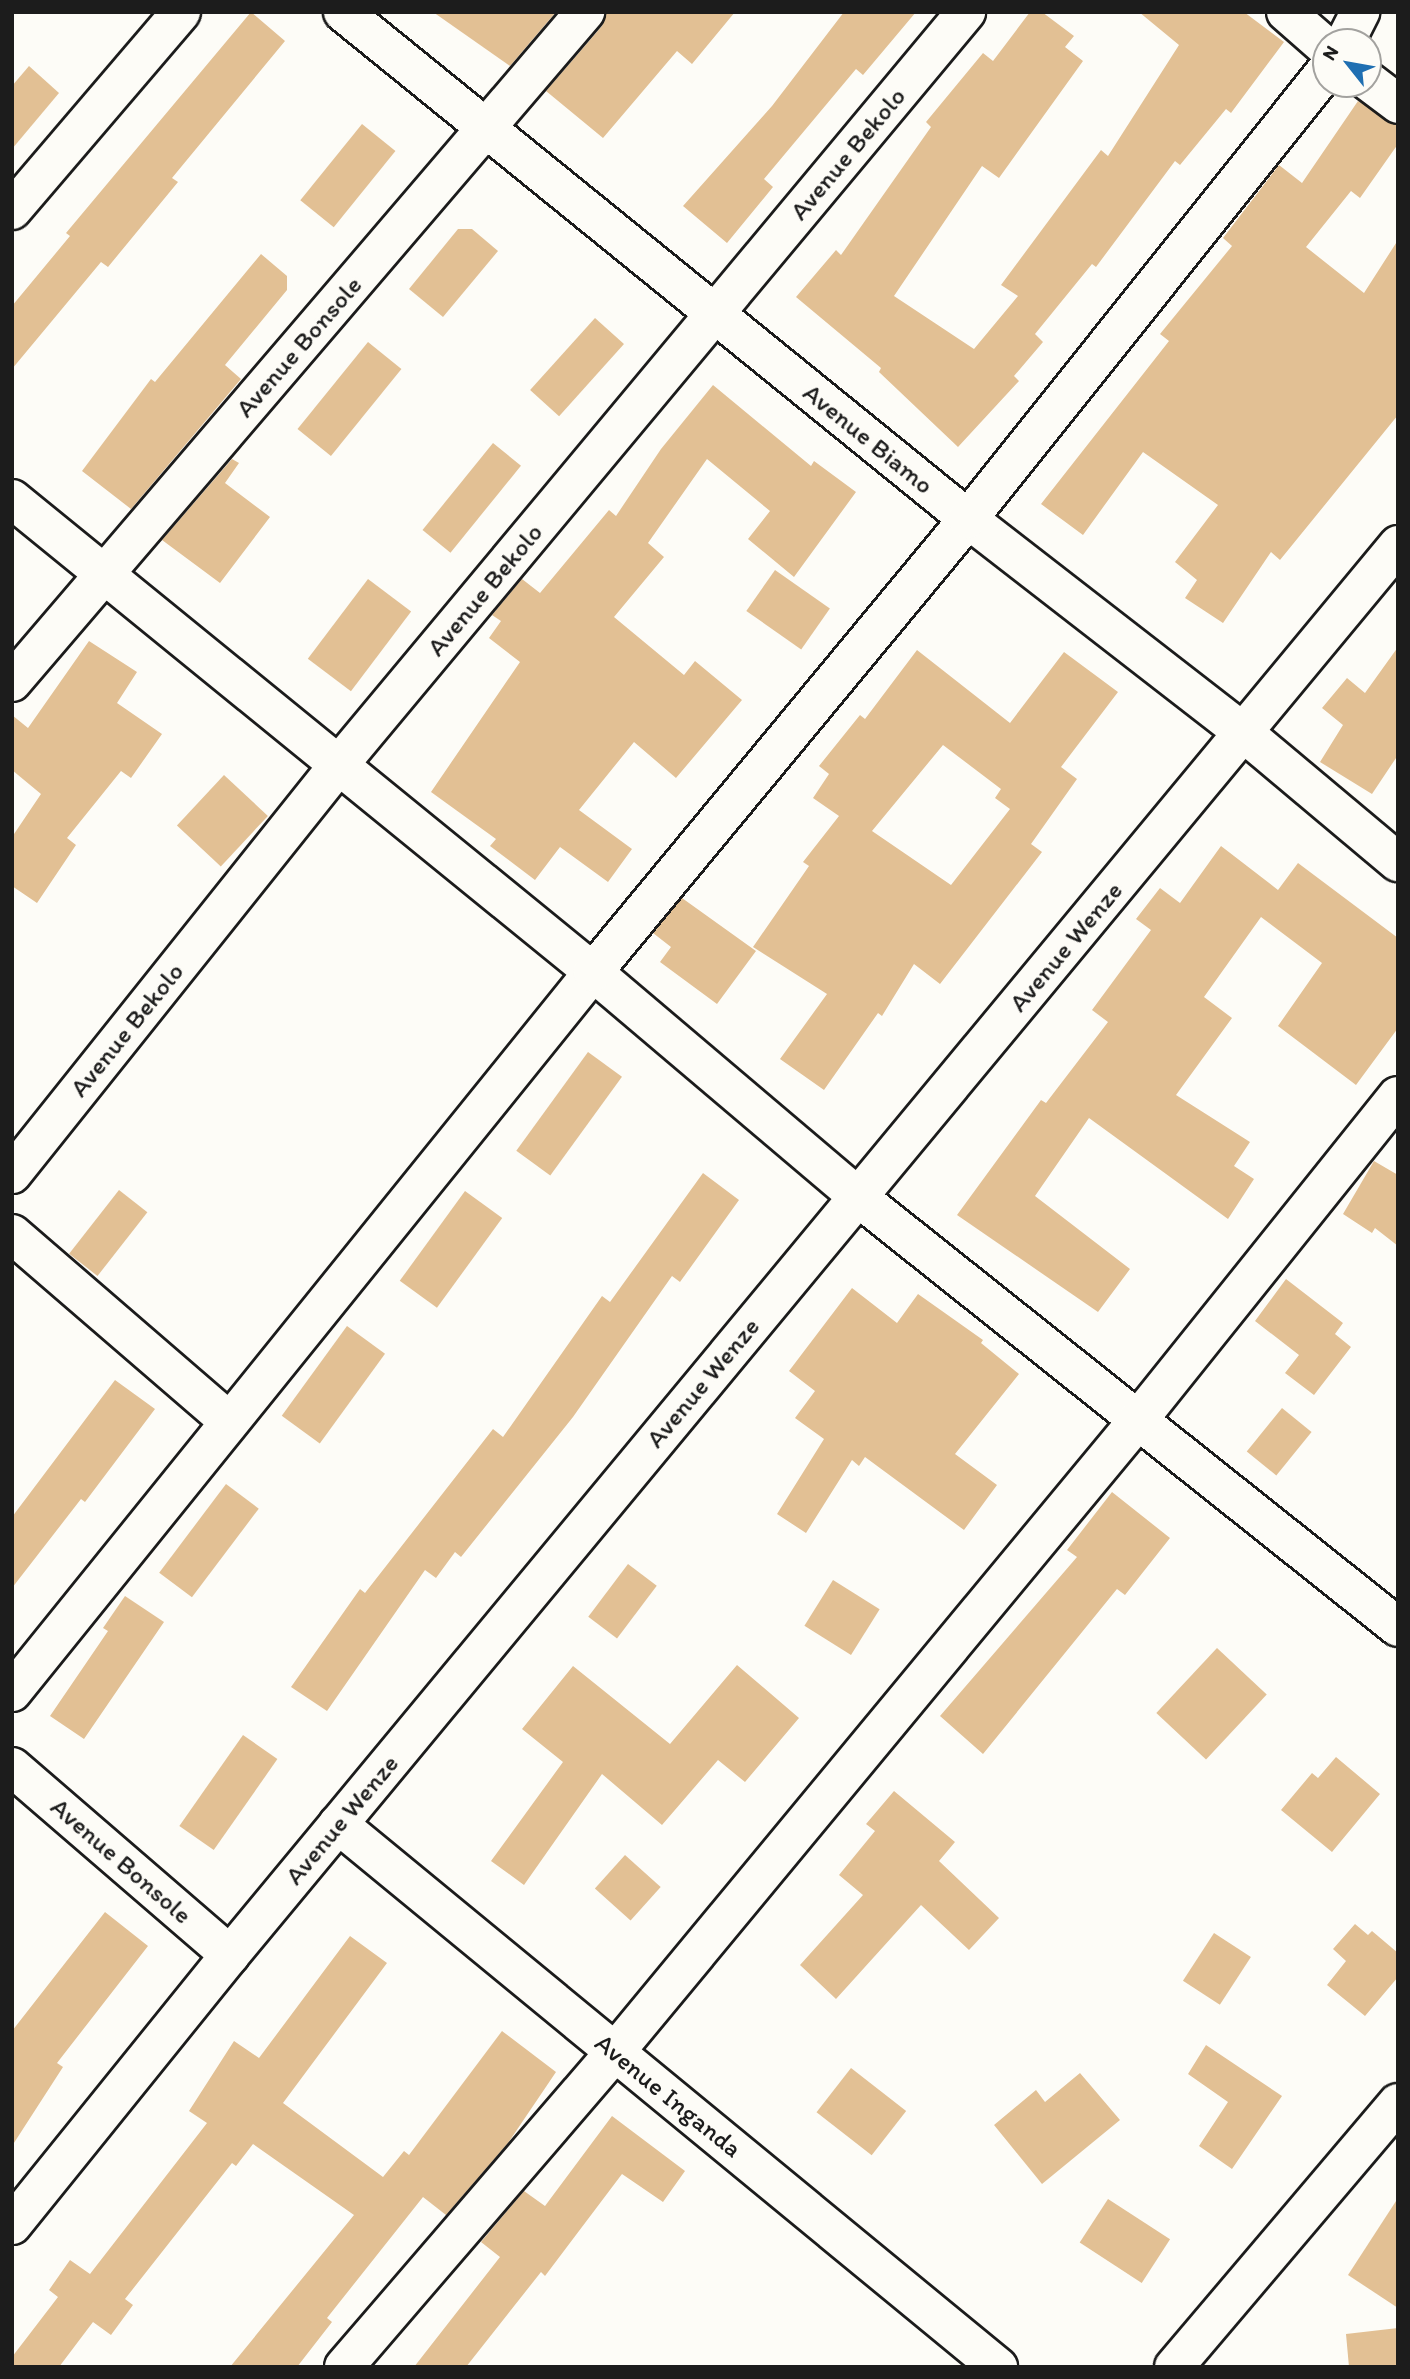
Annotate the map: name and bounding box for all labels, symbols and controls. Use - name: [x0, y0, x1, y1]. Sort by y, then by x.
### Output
- north arrow: [1312, 28, 1382, 98]
- text: N: [1317, 42, 1343, 64]
- street label: Avenue Bekolo: [783, 81, 913, 227]
- street label: Avenue Bonsole: [229, 270, 369, 424]
- street label: Avenue Biamo: [797, 377, 939, 501]
- street label: Avenue Bekolo: [420, 517, 550, 663]
- street label: Avenue Wenze: [1003, 876, 1129, 1018]
- street label: Avenue Bekolo: [63, 957, 191, 1103]
- street label: Avenue Wenze: [640, 1312, 766, 1454]
- street label: Avenue Wenze: [279, 1749, 405, 1891]
- street label: Avenue Bonsole: [44, 1791, 198, 1931]
- street label: Avenue Inganda: [588, 2027, 748, 2165]

